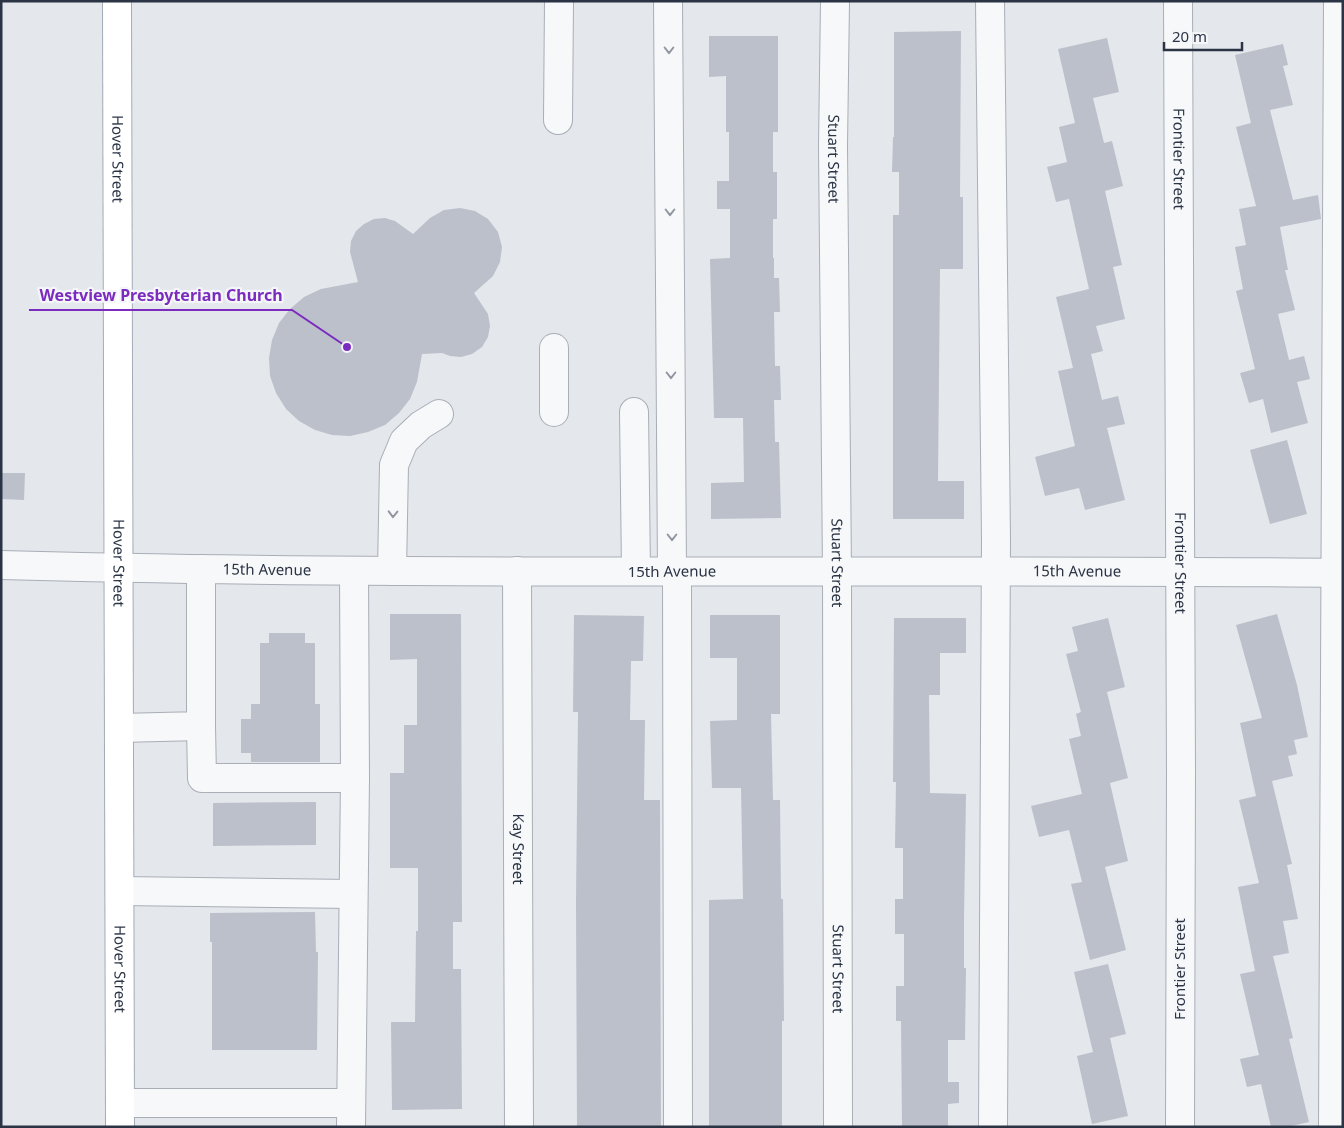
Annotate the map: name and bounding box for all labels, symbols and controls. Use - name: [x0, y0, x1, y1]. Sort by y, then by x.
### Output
- scale bar: [1164, 20, 1242, 52]
- text: 20 m: [1172, 26, 1207, 46]
- one-way arrow: [664, 46, 674, 54]
- street label: Frontier Street: [1169, 108, 1190, 211]
- street label: Stuart Street: [824, 114, 845, 204]
- street label: Hover Street: [108, 115, 129, 204]
- one-way arrow: [665, 209, 675, 217]
- callout: Westview Presbyterian Church: [29, 279, 292, 310]
- text: Westview Presbyterian Church: [39, 284, 283, 306]
- one-way arrow: [666, 372, 676, 379]
- one-way arrow: [388, 510, 398, 518]
- street label: Frontier Street: [1171, 512, 1191, 615]
- street label: Stuart Street: [828, 518, 848, 608]
- street label: Hover Street: [109, 519, 130, 608]
- one-way arrow: [667, 534, 677, 542]
- street label: 15th Avenue: [223, 558, 311, 579]
- street label: 15th Avenue: [1033, 560, 1121, 581]
- street label: 15th Avenue: [628, 561, 716, 581]
- street label: Kay Street: [509, 813, 529, 885]
- street label: Frontier Street: [1169, 918, 1189, 1020]
- street label: Hover Street: [110, 925, 131, 1014]
- street label: Stuart Street: [829, 925, 849, 1014]

